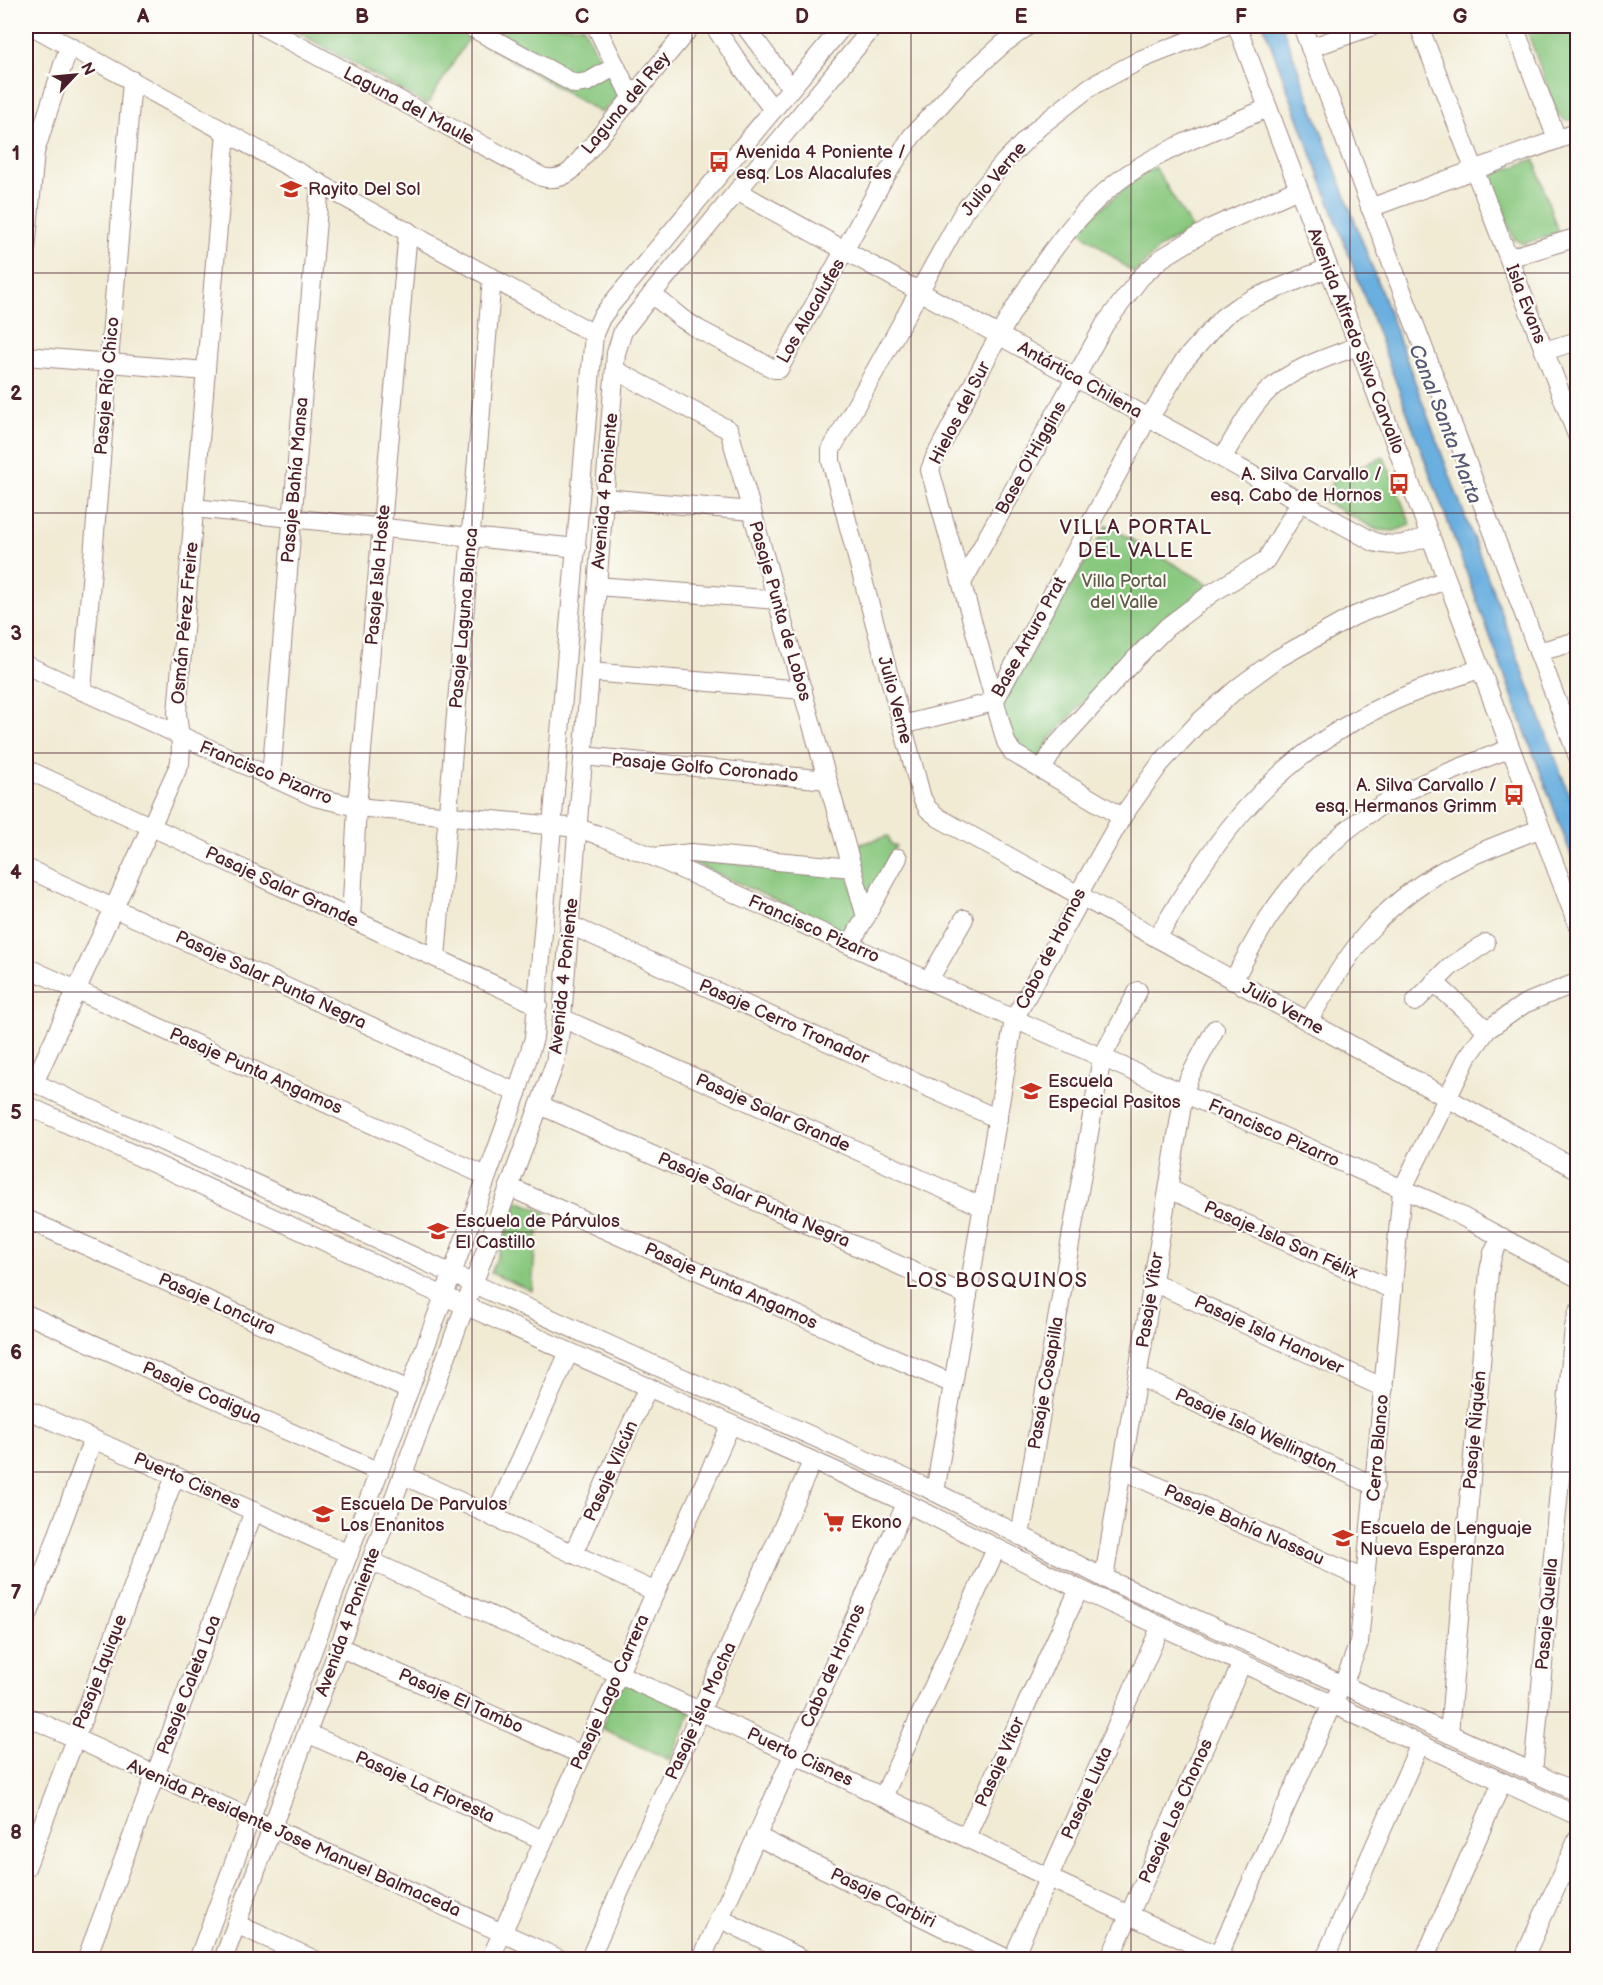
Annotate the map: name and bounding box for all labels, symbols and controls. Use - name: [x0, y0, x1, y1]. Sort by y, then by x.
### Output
- text: A: [136, 5, 150, 29]
- text: B: [355, 5, 369, 29]
- text: C: [575, 5, 589, 29]
- text: D: [795, 5, 809, 29]
- text: E: [1015, 5, 1028, 29]
- text: F: [1235, 5, 1247, 29]
- text: G: [1453, 5, 1468, 29]
- north arrow: [45, 45, 105, 105]
- street label: Laguna del Rey: [577, 47, 675, 158]
- text: N: [76, 60, 98, 79]
- street label: Laguna del Maule: [340, 63, 479, 150]
- street label: Julio Verne: [957, 138, 1031, 220]
- text: 1: [12, 142, 20, 166]
- place label: Avenida 4 Poniente / esq. Los Alacalufes: [736, 142, 906, 184]
- bus stop icon: Avenida 4 Poniente / esq. Los Alacalufes: [707, 150, 731, 174]
- school or university icon: Rayito Del Sol: [279, 177, 303, 201]
- place label: Rayito Del Sol: [308, 179, 421, 200]
- street label: Avenida Alfredo Silva Carvallo: [1303, 225, 1409, 457]
- street label: Los Alacalufes: [773, 255, 849, 367]
- street label: Isla Evans: [1501, 262, 1551, 347]
- street label: Pasaje Río Chico: [90, 316, 124, 456]
- street label: Antártica Chilena: [1014, 337, 1146, 423]
- water label: Canal Santa Marta: [1403, 341, 1487, 507]
- street label: Hielos del Sur: [925, 358, 995, 468]
- text: 2: [10, 382, 22, 406]
- street label: Pasaje Bahía Mansa: [277, 396, 313, 564]
- street label: Base O'Higgins: [991, 398, 1071, 518]
- street label: Avenida 4 Poniente: [588, 412, 622, 570]
- place label: A. Silva Carvallo / esq. Cabo de Hornos: [1210, 464, 1382, 506]
- bus stop icon: A. Silva Carvallo / esq. Cabo de Hornos: [1387, 472, 1411, 496]
- street label: Pasaje Isla Hoste: [361, 503, 395, 646]
- district label: VILLA PORTAL DEL VALLE: [1060, 516, 1212, 563]
- street label: Pasaje Punta de Lobos: [744, 519, 816, 704]
- street label: Pasaje Laguna Blanca: [446, 527, 482, 709]
- street label: Osmán Pérez Freire: [167, 541, 203, 705]
- park label: Villa Portal del Valle: [1082, 571, 1167, 613]
- street label: Base Arturo Prat: [987, 573, 1071, 701]
- text: 3: [10, 622, 22, 646]
- street label: Julio Verne: [873, 654, 917, 746]
- street label: Francisco Pizarro: [196, 737, 336, 809]
- street label: Pasaje Golfo Coronado: [611, 749, 799, 787]
- place label: A. Silva Carvallo / esq. Hermanos Grimm: [1315, 775, 1497, 817]
- bus stop icon: A. Silva Carvallo / esq. Hermanos Grimm: [1502, 783, 1526, 807]
- street label: Pasaje Salar Grande: [202, 842, 362, 932]
- text: 4: [10, 861, 22, 885]
- street label: Cabo de Hornos: [1011, 885, 1091, 1013]
- street label: Francisco Pizarro: [745, 891, 883, 967]
- street label: Avenida 4 Poniente: [545, 897, 583, 1055]
- street label: Pasaje Salar Punta Negra: [172, 926, 370, 1034]
- street label: Pasaje Cerro Tronador: [696, 975, 873, 1069]
- street label: Julio Verne: [1239, 977, 1328, 1039]
- street label: Pasaje Punta Angamos: [166, 1023, 346, 1119]
- street label: Pasaje Salar Grande: [693, 1069, 854, 1157]
- place label: Escuela Especial Pasitos: [1048, 1071, 1181, 1113]
- school or university icon: Escuela Especial Pasitos: [1019, 1079, 1043, 1103]
- street label: Francisco Pizarro: [1205, 1095, 1343, 1171]
- text: 5: [10, 1101, 22, 1125]
- street label: Pasaje Salar Punta Negra: [655, 1148, 853, 1252]
- street label: Pasaje Isla San Félix: [1201, 1197, 1362, 1284]
- place label: Escuela de Párvulos El Castillo: [455, 1211, 620, 1253]
- school or university icon: Escuela de Párvulos El Castillo: [426, 1219, 450, 1243]
- street label: Pasaje Punta Angamos: [641, 1238, 821, 1334]
- street label: Pasaje Vítor: [1132, 1250, 1168, 1349]
- street label: Pasaje Loncura: [155, 1269, 279, 1339]
- district label: LOS BOSQUINOS: [906, 1269, 1088, 1293]
- street label: Pasaje Isla Hanover: [1191, 1291, 1347, 1379]
- street label: Pasaje Cosapilla: [1024, 1315, 1068, 1451]
- text: 6: [10, 1341, 22, 1365]
- street label: Pasaje Codigua: [139, 1357, 265, 1429]
- street label: Pasaje Ñiquén: [1458, 1370, 1491, 1490]
- street label: Pasaje Isla Wellington: [1172, 1384, 1340, 1478]
- street label: Cerro Blanco: [1363, 1394, 1393, 1502]
- street label: Pasaje Vilcún: [579, 1417, 643, 1525]
- street label: Puerto Cisnes: [130, 1448, 244, 1514]
- street label: Pasaje Bahía Nassau: [1161, 1480, 1327, 1570]
- place label: Escuela De Parvulos Los Enanitos: [340, 1494, 507, 1536]
- school or university icon: Escuela De Parvulos Los Enanitos: [311, 1502, 335, 1526]
- supermarket icon: Ekono: [822, 1510, 846, 1534]
- place label: Ekono: [851, 1512, 902, 1533]
- place label: Escuela de Lenguaje Nueva Esperanza: [1360, 1518, 1532, 1560]
- school or university icon: Escuela de Lenguaje Nueva Esperanza: [1331, 1526, 1355, 1550]
- street label: Avenida 4 Poniente: [311, 1544, 385, 1699]
- street label: Pasaje Quella: [1532, 1557, 1562, 1671]
- text: 7: [10, 1581, 22, 1605]
- street label: Cabo de Hornos: [796, 1601, 870, 1731]
- street label: Pasaje Iquique: [68, 1611, 132, 1732]
- street label: Pasaje Lago Carrera: [566, 1611, 654, 1773]
- street label: Pasaje Caleta Loa: [153, 1612, 225, 1758]
- street label: Pasaje Isla Mocha: [661, 1639, 741, 1783]
- street label: Pasaje El Tambo: [395, 1664, 527, 1738]
- street label: Pasaje Vítor: [971, 1713, 1029, 1810]
- street label: Puerto Cisnes: [744, 1723, 856, 1791]
- street label: Pasaje Los Chonos: [1135, 1735, 1217, 1886]
- street label: Pasaje Lluta: [1057, 1743, 1117, 1843]
- street label: Pasaje La Floresta: [352, 1747, 498, 1827]
- street label: Avenida Presidente Jose Manuel Balmaceda: [124, 1755, 464, 1921]
- text: 8: [10, 1821, 22, 1845]
- street label: Pasaje Carbiri: [827, 1864, 939, 1932]

